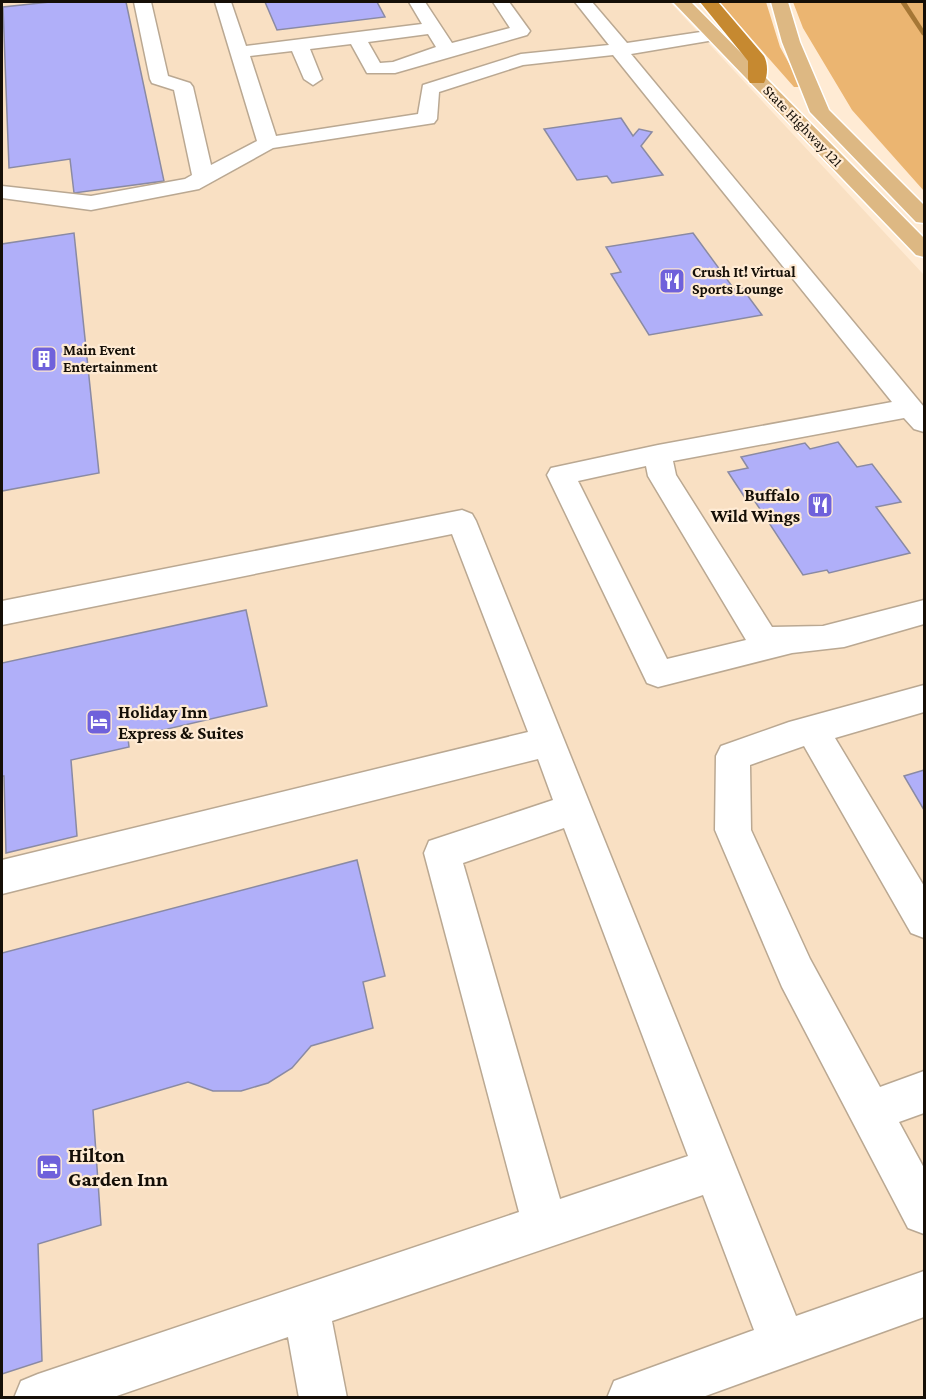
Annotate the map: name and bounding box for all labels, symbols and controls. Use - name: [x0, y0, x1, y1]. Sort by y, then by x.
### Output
- street label: State Highway 121: [759, 82, 846, 171]
- place label: Crush It! Virtual Sports Lounge: [692, 264, 796, 297]
- restaurant icon: Crush It! Virtual Sports Lounge: [657, 266, 687, 296]
- place label: Main Event Entertainment: [63, 342, 158, 375]
- building icon: Main Event Entertainment: [29, 344, 59, 374]
- place label: Buffalo Wild Wings: [710, 485, 800, 526]
- restaurant icon: Buffalo Wild Wings: [805, 490, 835, 520]
- place label: Holiday Inn Express & Suites: [118, 702, 244, 743]
- hotel icon: Holiday Inn Express & Suites: [84, 707, 114, 737]
- place label: Hilton Garden Inn: [68, 1143, 168, 1191]
- hotel icon: Hilton Garden Inn: [34, 1152, 64, 1182]

